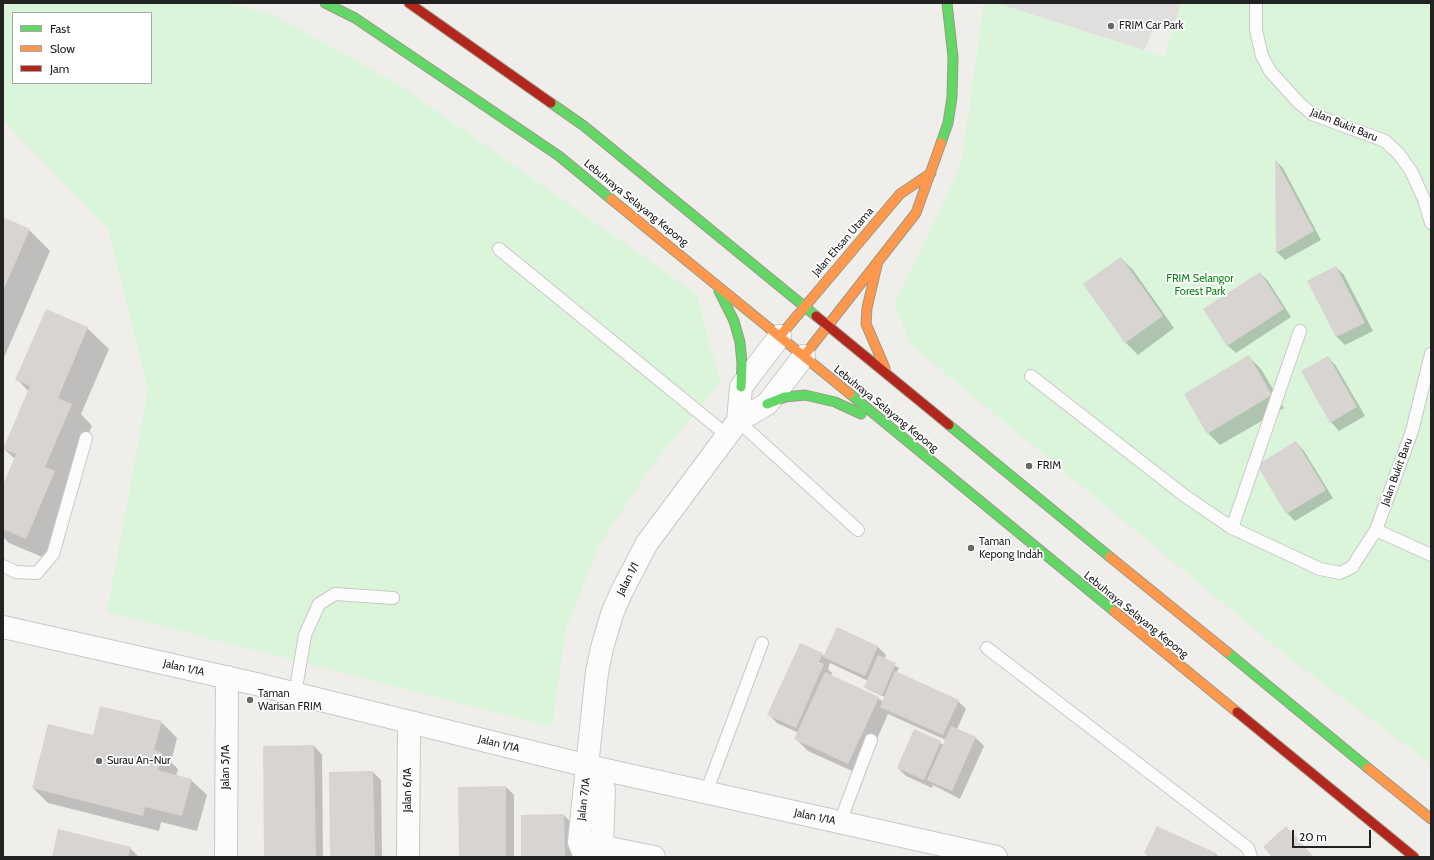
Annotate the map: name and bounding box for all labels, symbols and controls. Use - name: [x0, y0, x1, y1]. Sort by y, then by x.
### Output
- legend: [12, 12, 152, 84]
- place label: FRIM Car Park: [1119, 19, 1183, 33]
- text: Fast: [50, 21, 70, 36]
- marker: FRIM Car Park: [1106, 21, 1116, 31]
- text: Slow: [50, 41, 75, 56]
- text: Jam: [50, 61, 69, 76]
- street label: Jalan Bukit Baru: [1308, 106, 1380, 144]
- street label: Lebuhraya Selayang Kepong: [581, 157, 691, 249]
- street label: Jalan Ehsan Utama: [810, 205, 876, 279]
- park label: FRIM Selangor Forest Park: [1166, 272, 1234, 298]
- street label: Lebuhraya Selayang Kepong: [831, 363, 941, 455]
- street label: Jalan Bukit Baru: [1379, 436, 1415, 508]
- place label: FRIM: [1037, 459, 1061, 473]
- marker: FRIM: [1024, 461, 1034, 471]
- place label: Taman Kepong Indah: [979, 535, 1043, 561]
- marker: Taman Kepong Indah: [966, 543, 976, 553]
- street label: Jalan 1/1: [614, 560, 642, 598]
- street label: Lebuhraya Selayang Kepong: [1081, 569, 1191, 661]
- street label: Jalan 1/1A: [162, 657, 206, 679]
- place label: Taman Warisan FRIM: [258, 687, 322, 713]
- marker: Taman Warisan FRIM: [245, 695, 255, 705]
- street label: Jalan 1/1A: [477, 733, 521, 755]
- street label: Jalan 5/1A: [219, 745, 233, 789]
- place label: Surau An-Nur: [107, 754, 170, 768]
- marker: Surau An-Nur: [94, 756, 104, 766]
- street label: Jalan 6/1A: [401, 768, 415, 812]
- street label: Jalan 7/1A: [575, 777, 593, 821]
- street label: Jalan 1/1A: [793, 806, 837, 828]
- scale bar: [1294, 822, 1373, 848]
- text: 20 m: [1299, 829, 1327, 844]

